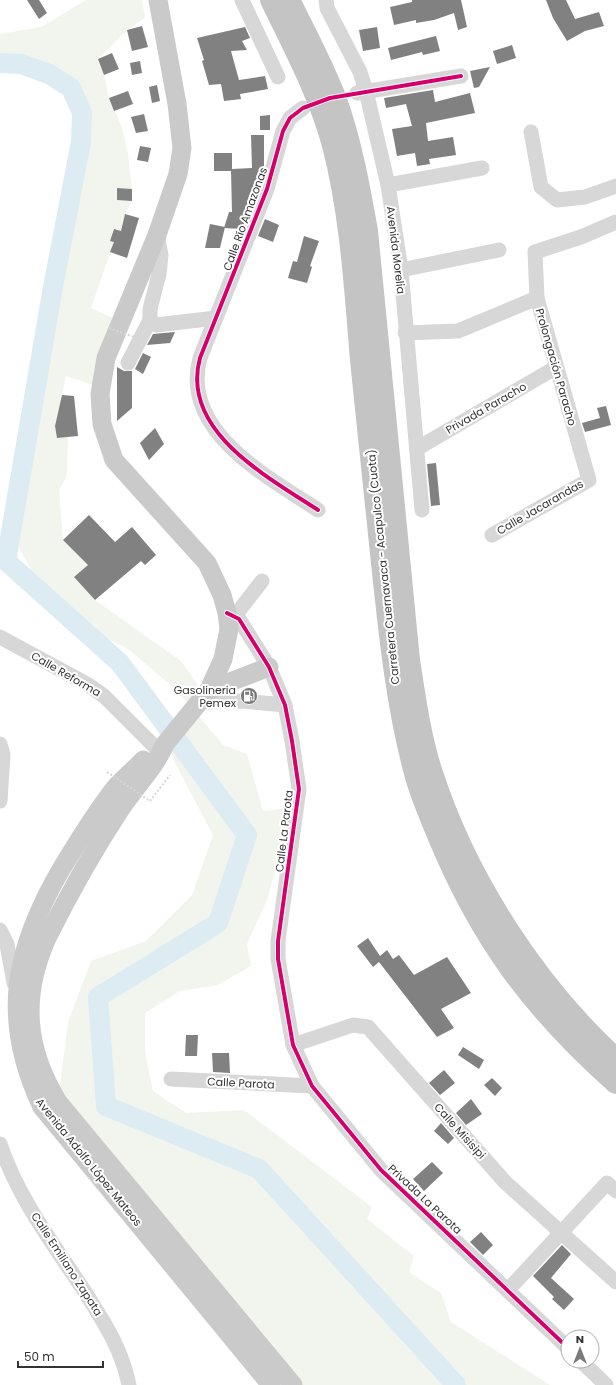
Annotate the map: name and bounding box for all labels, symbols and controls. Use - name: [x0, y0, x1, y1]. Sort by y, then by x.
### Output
- street label: Calle Río Amazonas: [219, 165, 271, 273]
- street label: Avenida Morelia: [383, 205, 409, 295]
- street label: Prolongación Paracho: [532, 306, 580, 428]
- street label: Privada Paracho: [443, 378, 529, 438]
- street label: Carretera Cuernavaca - Acapulco (Cuota): [363, 449, 403, 685]
- street label: Calle Jacarandas: [494, 476, 587, 538]
- street label: Calle Reforma: [28, 648, 104, 700]
- place label: Gasolineria Pemex: [174, 682, 237, 711]
- fuel station icon: Gasolineria Pemex: [239, 686, 259, 706]
- street label: Calle La Parota: [271, 789, 297, 873]
- street label: Calle Parota: [207, 1073, 275, 1093]
- street label: Avenida Adolfo López Mateos: [32, 1095, 146, 1230]
- street label: Calle Misisipi: [431, 1100, 490, 1163]
- street label: Privada La Parota: [384, 1160, 466, 1238]
- street label: Calle Emiliano Zapata: [28, 1209, 106, 1319]
- north arrow: [560, 1329, 600, 1369]
- text: N: [576, 1331, 584, 1347]
- scale bar: [18, 1343, 103, 1369]
- text: 50 m: [24, 1348, 55, 1365]

